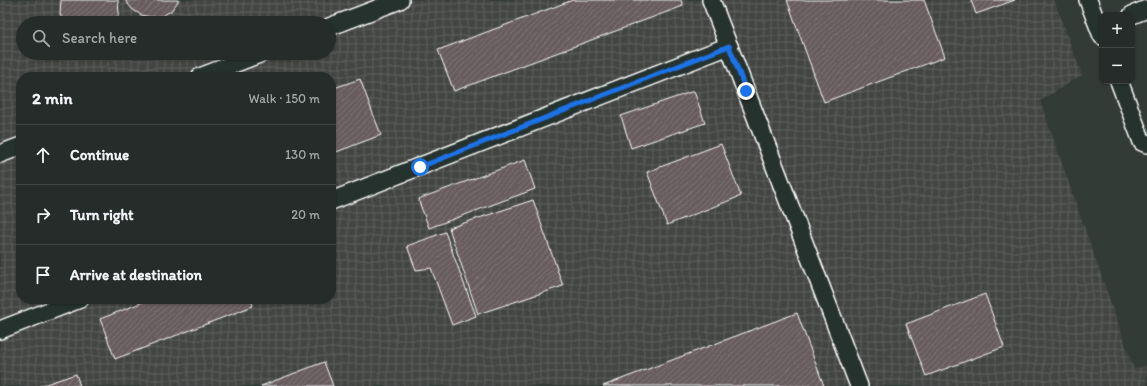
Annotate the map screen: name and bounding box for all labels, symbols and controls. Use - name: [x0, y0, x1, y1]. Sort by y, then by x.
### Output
- map controls: [1099, 12, 1135, 84]
- button: +: [1099, 12, 1135, 48]
- search box: [16, 16, 336, 60]
- icon: search: [30, 27, 52, 49]
- text: Search here: [62, 29, 137, 47]
- button: −: [1099, 48, 1135, 84]
- route end: [737, 82, 755, 100]
- text: 2 min: [32, 88, 72, 108]
- text: Walk · 150 m: [249, 91, 320, 106]
- icon: ahead: [32, 144, 54, 166]
- text: Continue: [70, 146, 129, 164]
- text: 130 m: [285, 147, 320, 162]
- route start: [411, 158, 429, 176]
- icon: right: [32, 204, 54, 226]
- text: Turn right: [70, 206, 134, 224]
- text: 20 m: [291, 207, 320, 222]
- icon: arrive: [32, 264, 54, 286]
- text: Arrive at destination: [70, 266, 202, 284]

